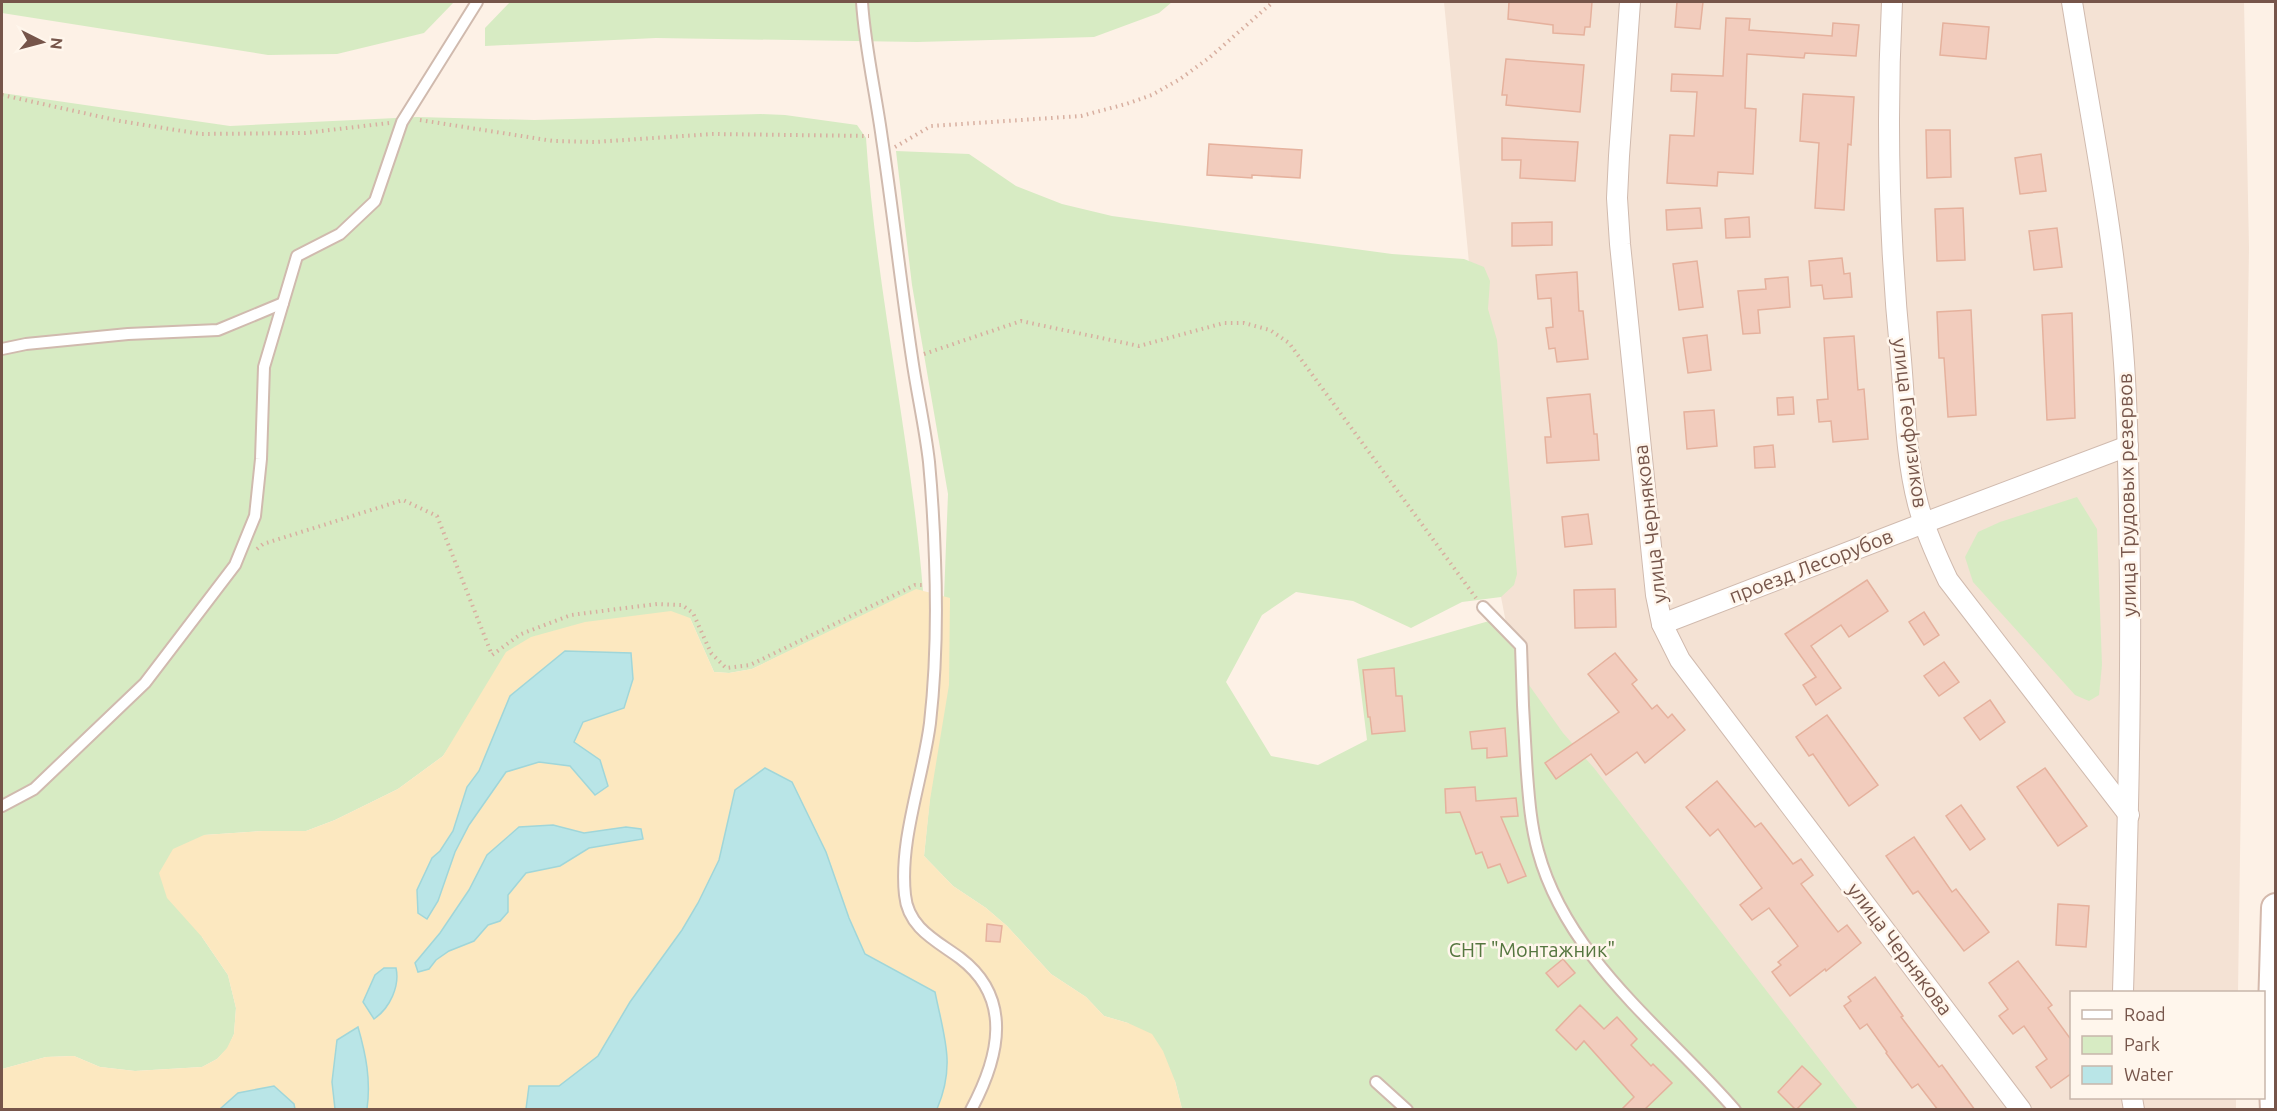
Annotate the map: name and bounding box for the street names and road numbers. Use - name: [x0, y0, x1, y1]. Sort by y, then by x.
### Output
- street label: улица Геофизиков: [1889, 337, 1932, 509]
- street label: улица Трудовых резервов: [2113, 373, 2140, 617]
- street label: улица Чернякова: [1628, 443, 1671, 605]
- street label: проезд Лесорубов: [1726, 524, 1896, 607]
- street label: улица Чернякова: [1843, 878, 1958, 1019]

